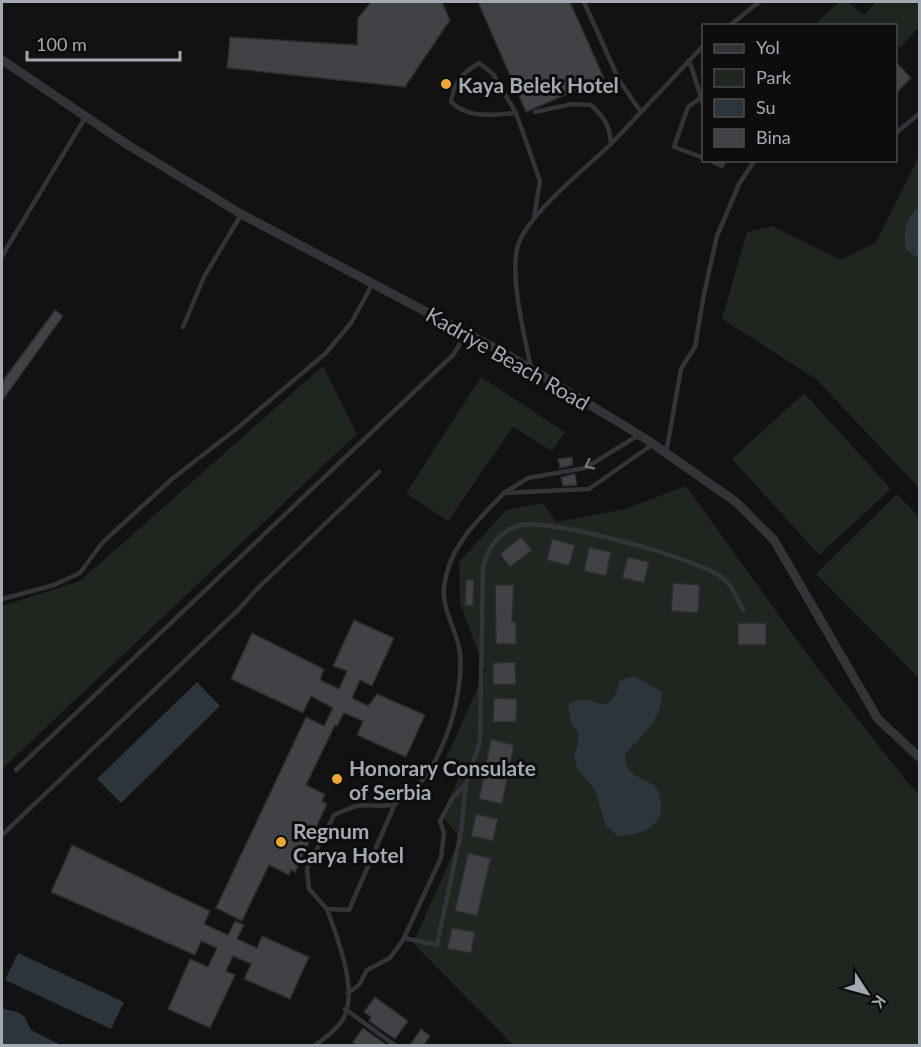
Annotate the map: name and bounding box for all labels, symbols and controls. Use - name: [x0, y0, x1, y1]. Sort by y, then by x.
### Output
- scale bar: [27, 24, 180, 62]
- legend: [702, 24, 897, 162]
- text: 100 m: [36, 33, 87, 55]
- text: Yol: [756, 36, 780, 58]
- text: Park: [756, 66, 792, 88]
- place label: Kaya Belek Hotel: [458, 72, 619, 97]
- marker: Kaya Belek Hotel: [439, 77, 453, 91]
- text: Su: [756, 96, 776, 118]
- text: Bina: [756, 126, 791, 148]
- street label: Kadriye Beach Road: [422, 301, 594, 415]
- one-way arrow: [584, 457, 595, 469]
- place label: Honorary Consulate of Serbia: [349, 755, 536, 804]
- marker: Honorary Consulate of Serbia: [330, 772, 344, 786]
- place label: Regnum Carya Hotel: [293, 818, 404, 867]
- marker: Regnum Carya Hotel: [274, 835, 288, 849]
- north arrow: [837, 963, 897, 1023]
- text: K: [868, 992, 890, 1013]

